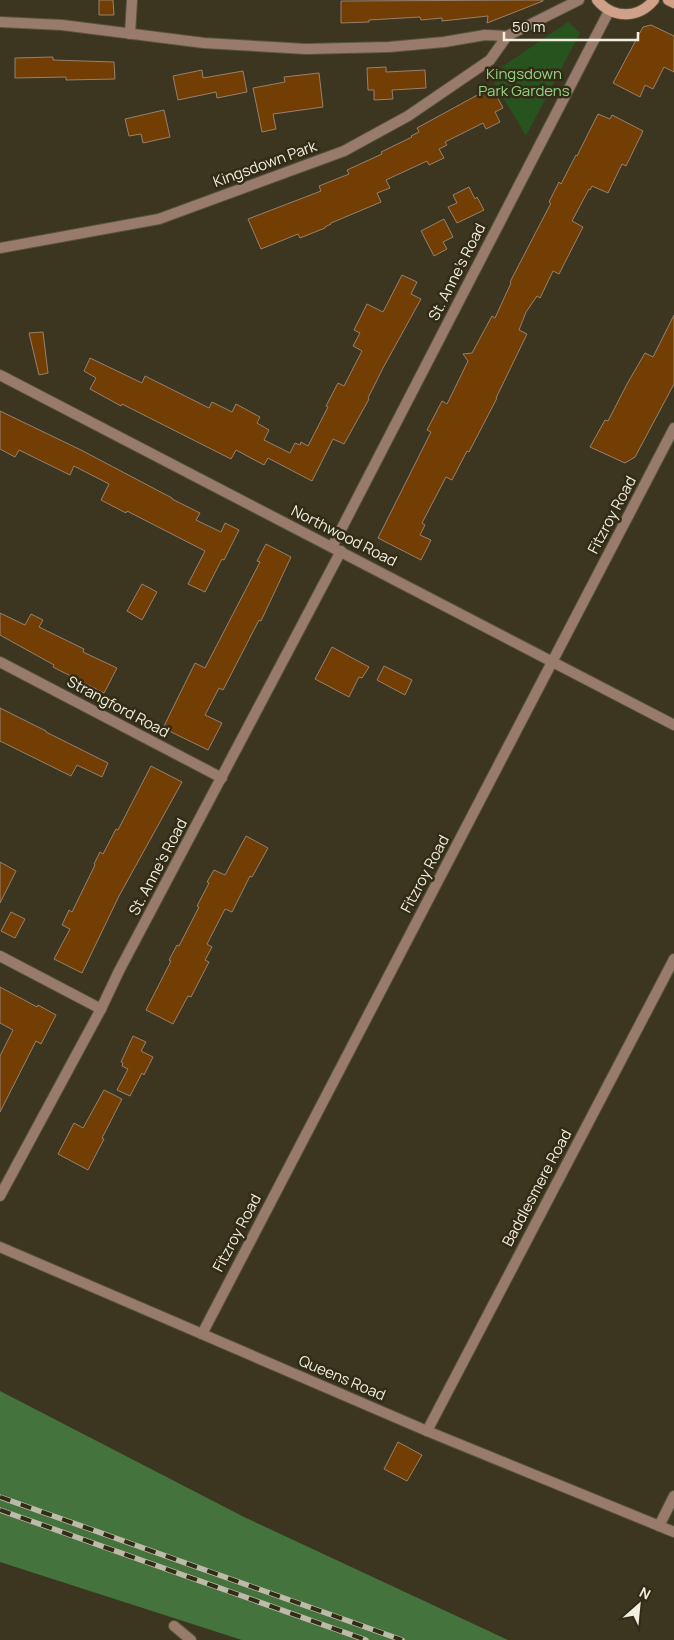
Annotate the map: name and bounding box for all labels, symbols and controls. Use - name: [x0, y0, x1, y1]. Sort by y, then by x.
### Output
- scale bar: [504, 10, 638, 42]
- text: 50 m: [512, 16, 546, 37]
- park label: Kingsdown Park Gardens: [478, 63, 570, 101]
- street label: Kingsdown Park: [210, 135, 320, 192]
- street label: St. Anne's Road: [423, 219, 490, 324]
- street label: Fitzroy Road: [582, 472, 641, 557]
- street label: Northwood Road: [288, 500, 401, 571]
- street label: Strangford Road: [63, 671, 173, 742]
- street label: St. Anne's Road: [123, 815, 192, 919]
- street label: Fitzroy Road: [395, 831, 454, 916]
- street label: Baddlesmere Road: [497, 1126, 576, 1250]
- street label: Fitzroy Road: [207, 1190, 266, 1275]
- street label: Queens Road: [296, 1350, 389, 1405]
- north arrow: [614, 1580, 664, 1630]
- text: N: [636, 1582, 654, 1604]

